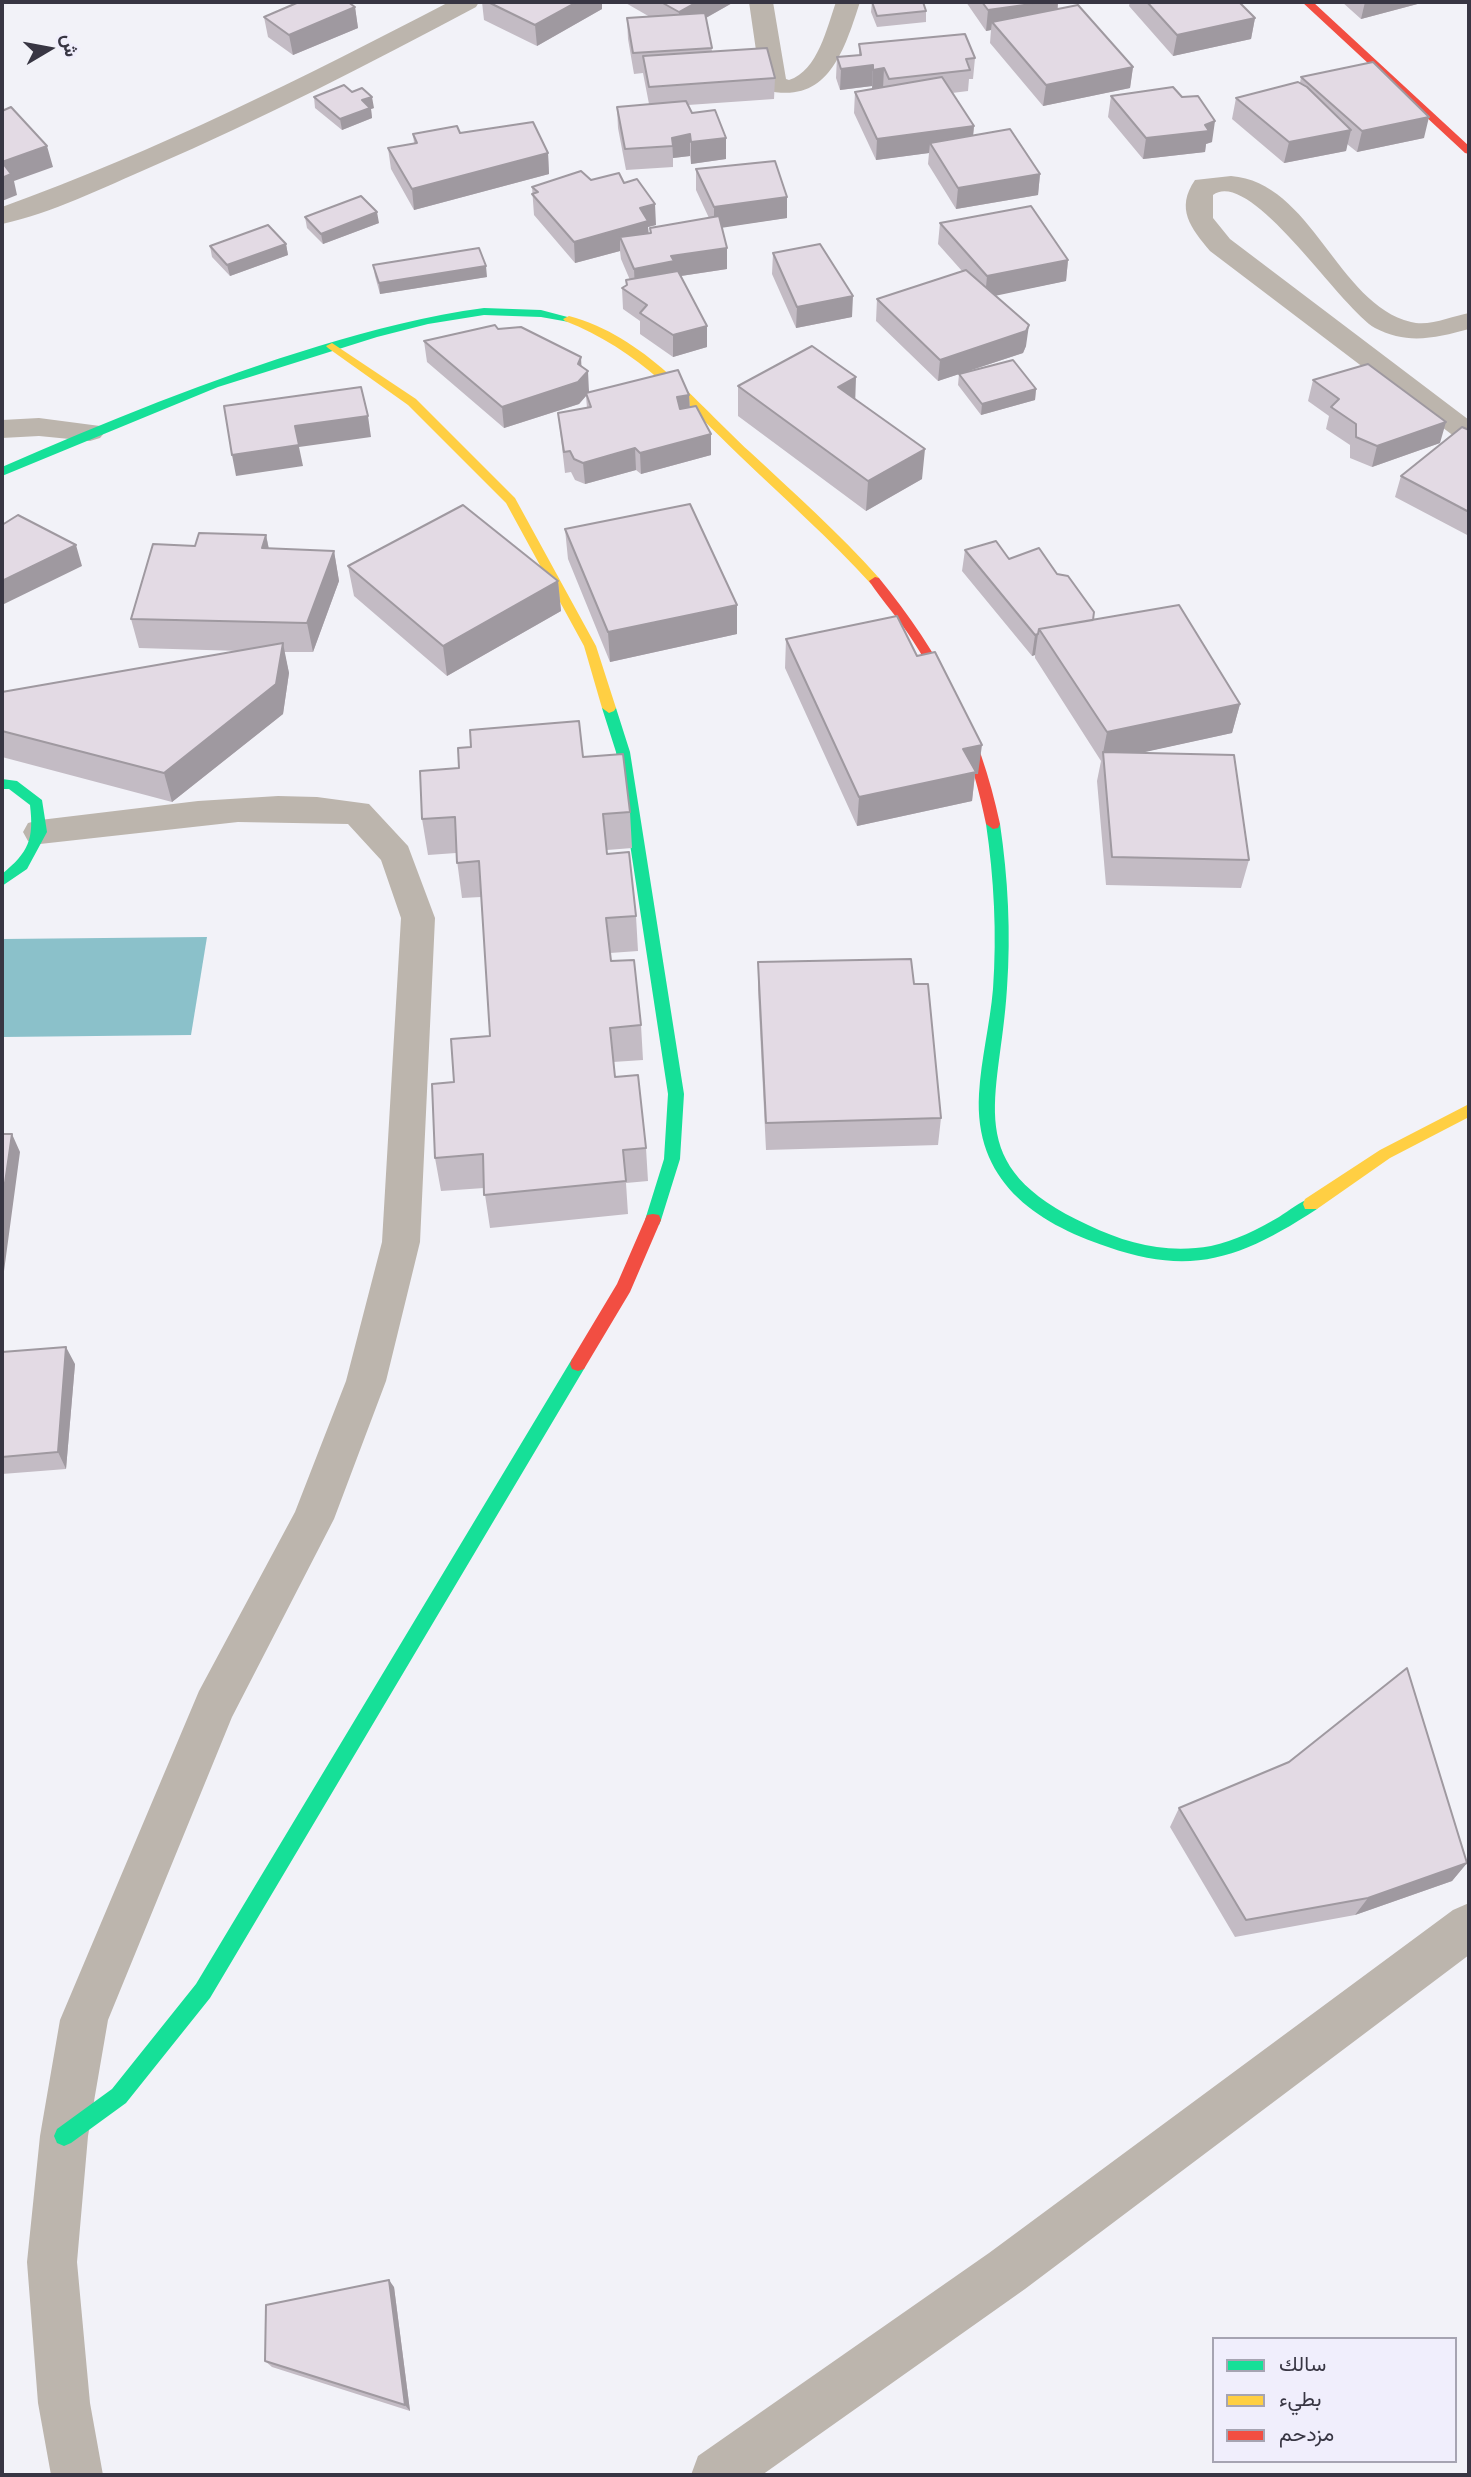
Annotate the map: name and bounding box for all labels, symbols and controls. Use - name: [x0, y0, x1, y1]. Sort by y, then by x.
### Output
- north arrow: [14, 14, 84, 84]
- text: ش: [56, 32, 83, 59]
- legend: [1212, 2337, 1457, 2463]
- text: سالك: [1279, 2351, 1326, 2377]
- text: بطيء: [1279, 2386, 1322, 2412]
- text: مزدحم: [1279, 2421, 1334, 2447]

